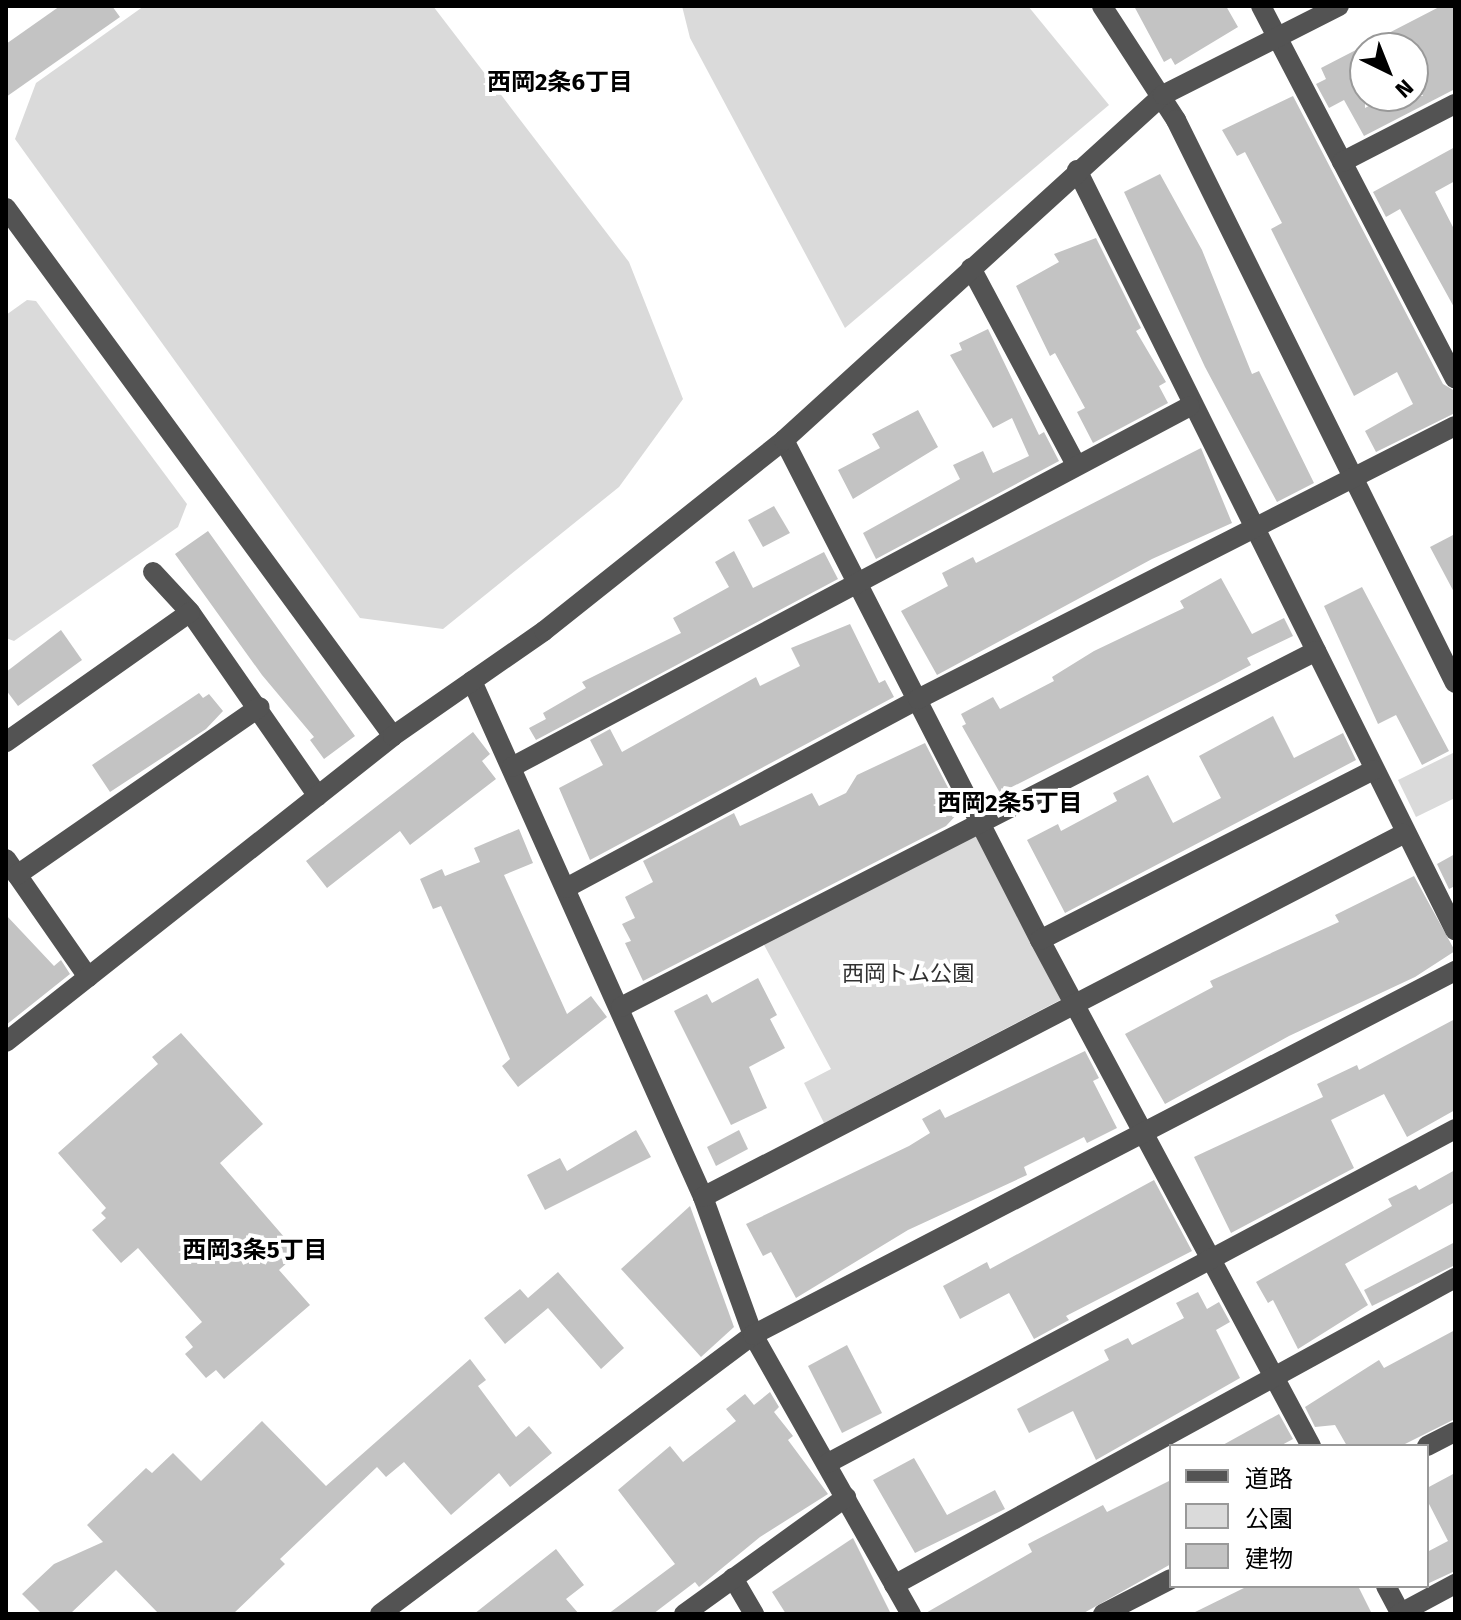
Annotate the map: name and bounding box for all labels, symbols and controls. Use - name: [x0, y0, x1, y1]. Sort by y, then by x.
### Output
- north arrow: [1349, 32, 1429, 112]
- district label: 西岡2条6丁目: [487, 69, 633, 97]
- text: N: [1390, 74, 1419, 103]
- district label: 西岡2条5丁目: [937, 790, 1083, 818]
- park label: 西岡トム公園: [842, 961, 974, 987]
- district label: 西岡3条5丁目: [182, 1237, 328, 1265]
- legend: [1169, 1444, 1429, 1588]
- text: 道路: [1245, 1465, 1293, 1493]
- text: 公園: [1245, 1505, 1293, 1533]
- text: 建物: [1245, 1545, 1293, 1573]

